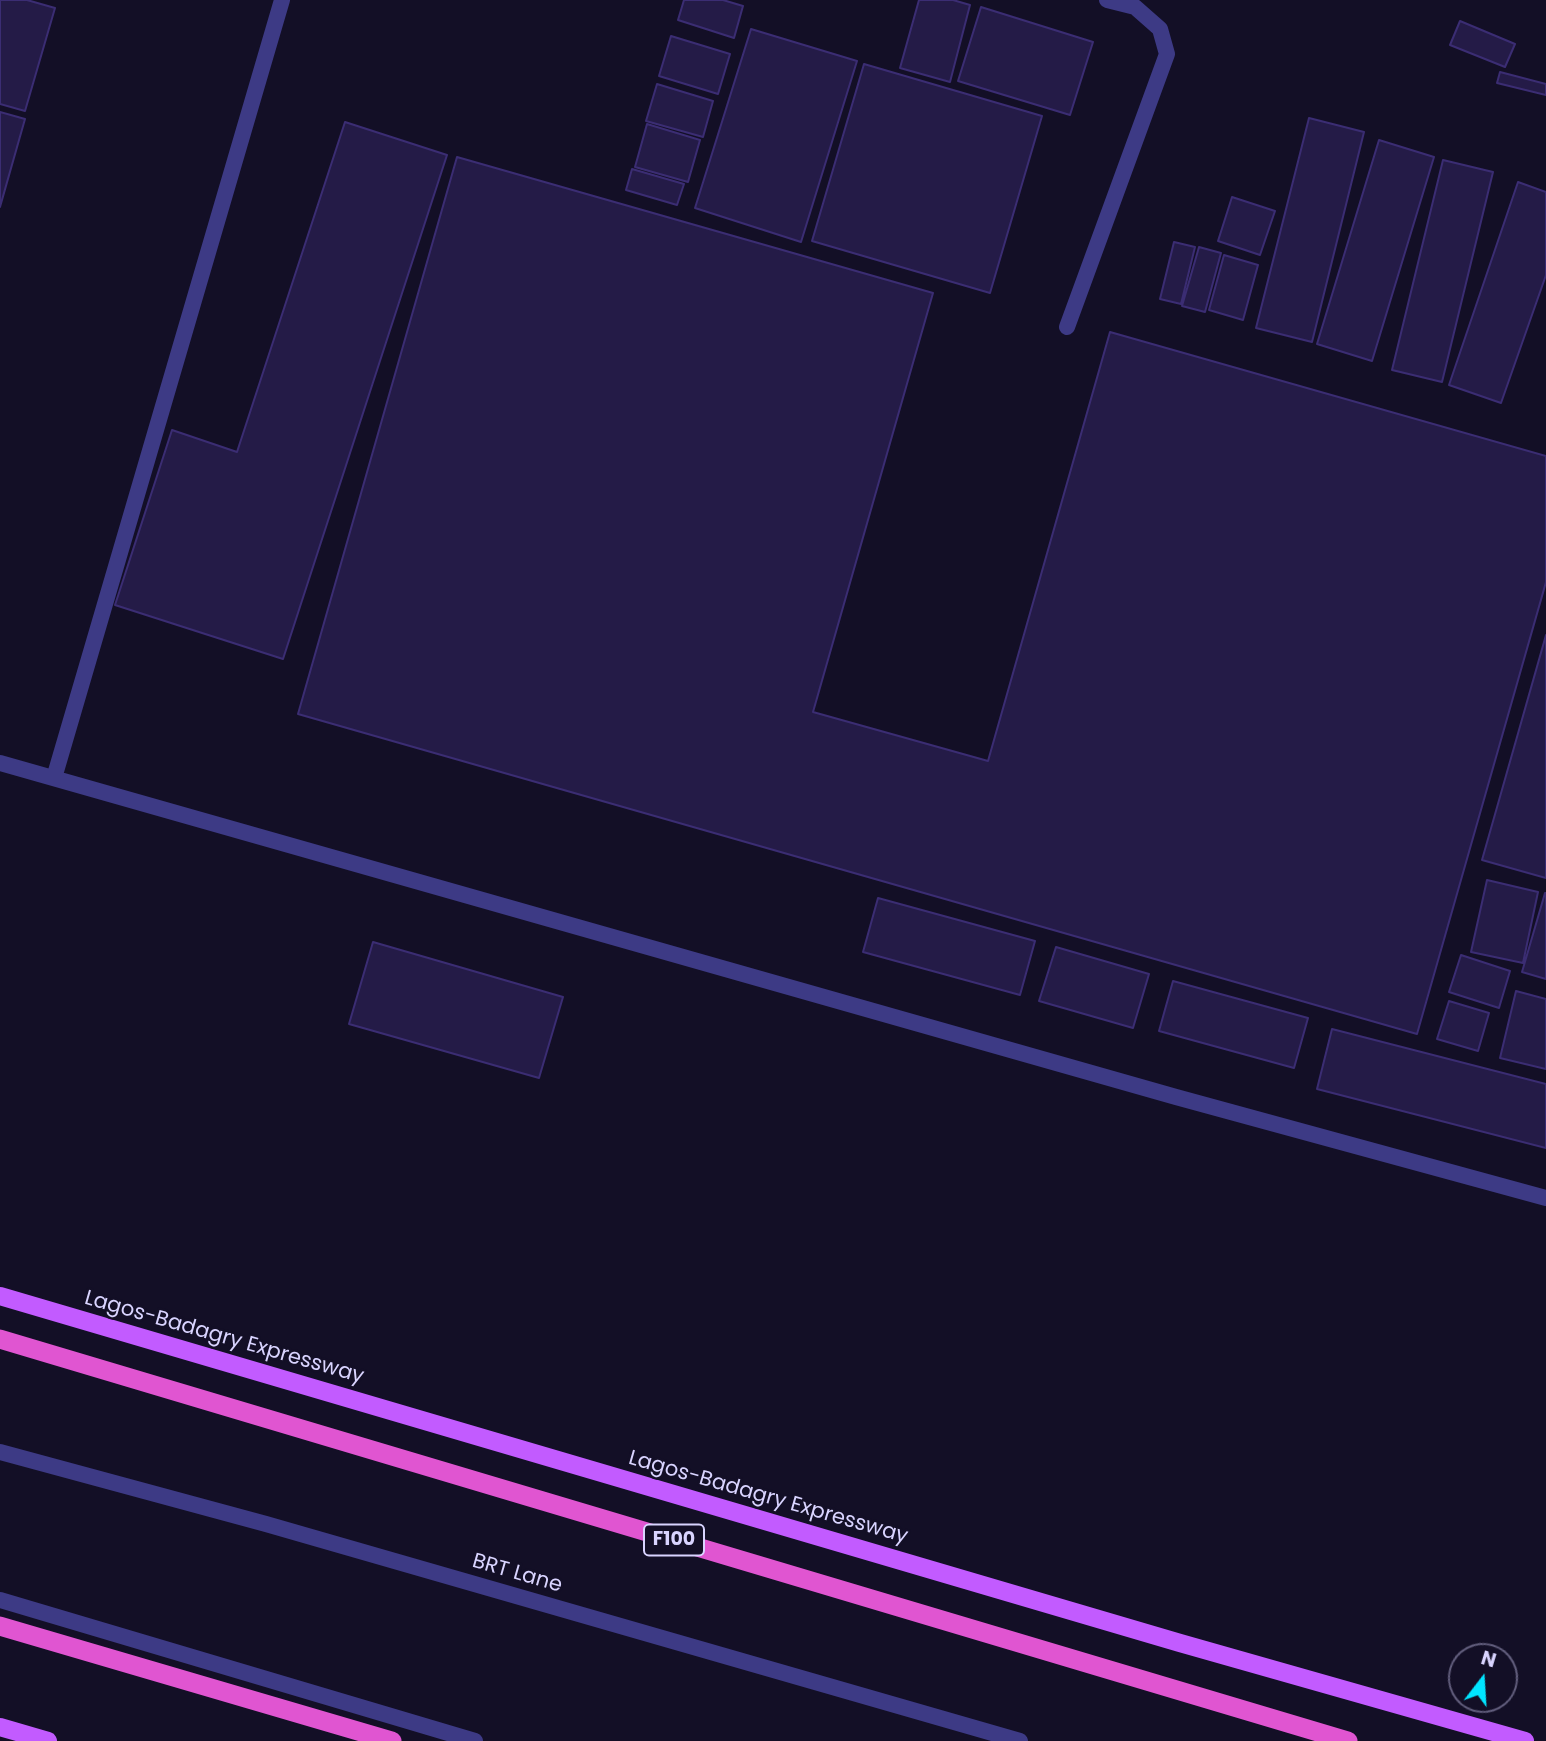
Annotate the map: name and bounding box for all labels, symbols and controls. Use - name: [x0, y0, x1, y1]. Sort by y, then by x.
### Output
- street label: Lagos-Badagry Expressway: [81, 1286, 367, 1390]
- street label: Lagos-Badagry Expressway: [625, 1446, 911, 1550]
- road number: F100: [644, 1524, 704, 1556]
- street label: BRT Lane: [469, 1549, 565, 1599]
- north arrow: [1448, 1643, 1518, 1713]
- text: N: [1478, 1644, 1499, 1674]

